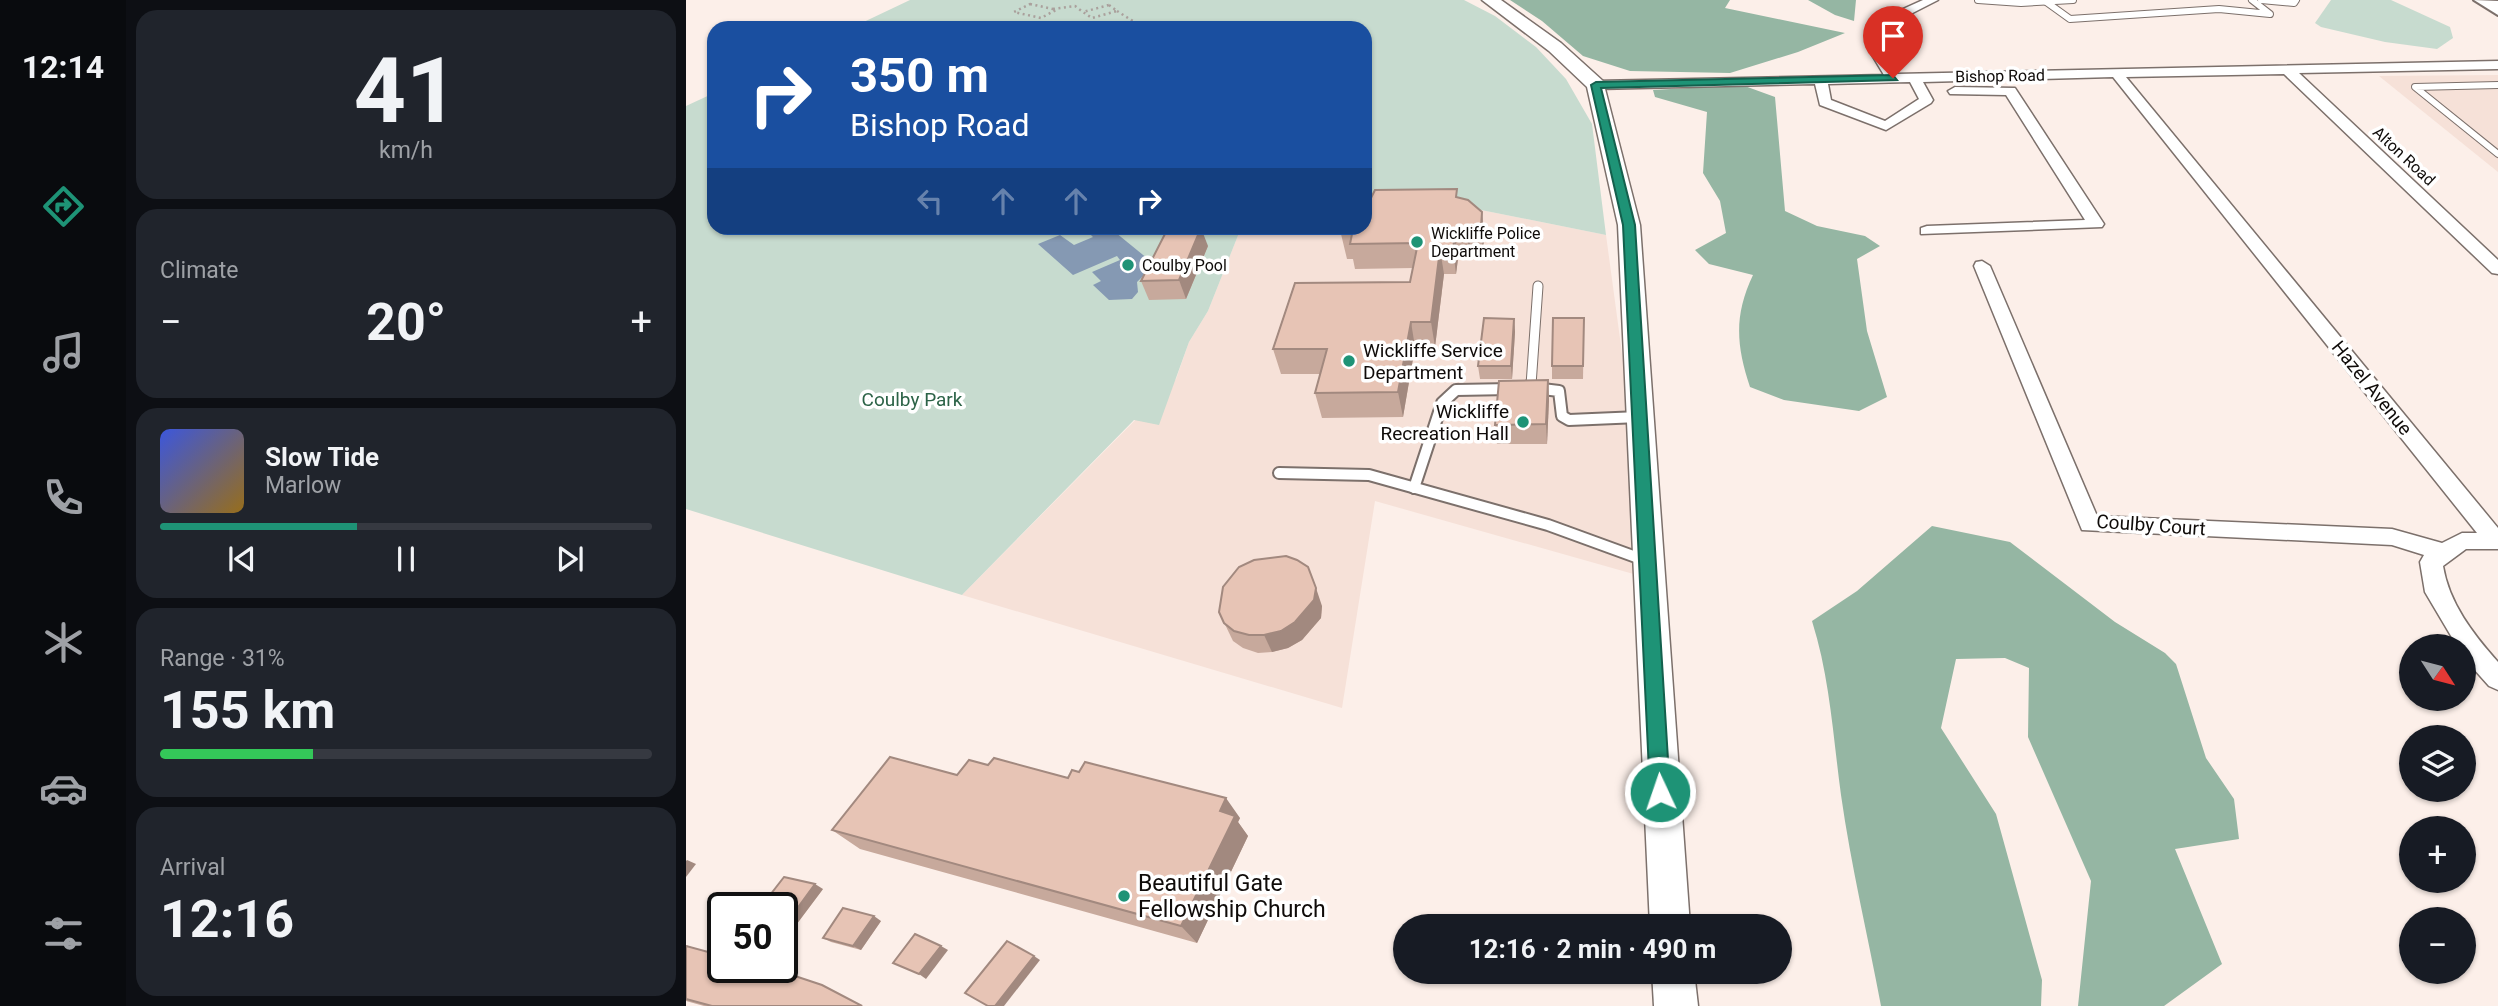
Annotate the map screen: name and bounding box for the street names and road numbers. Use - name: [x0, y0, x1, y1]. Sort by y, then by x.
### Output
- street label: Bishop Road: [1955, 66, 2045, 86]
- street label: Alton Road: [2369, 122, 2439, 190]
- street label: Hazel Avenue: [2327, 336, 2417, 440]
- street label: Coulby Court: [2096, 510, 2206, 540]

